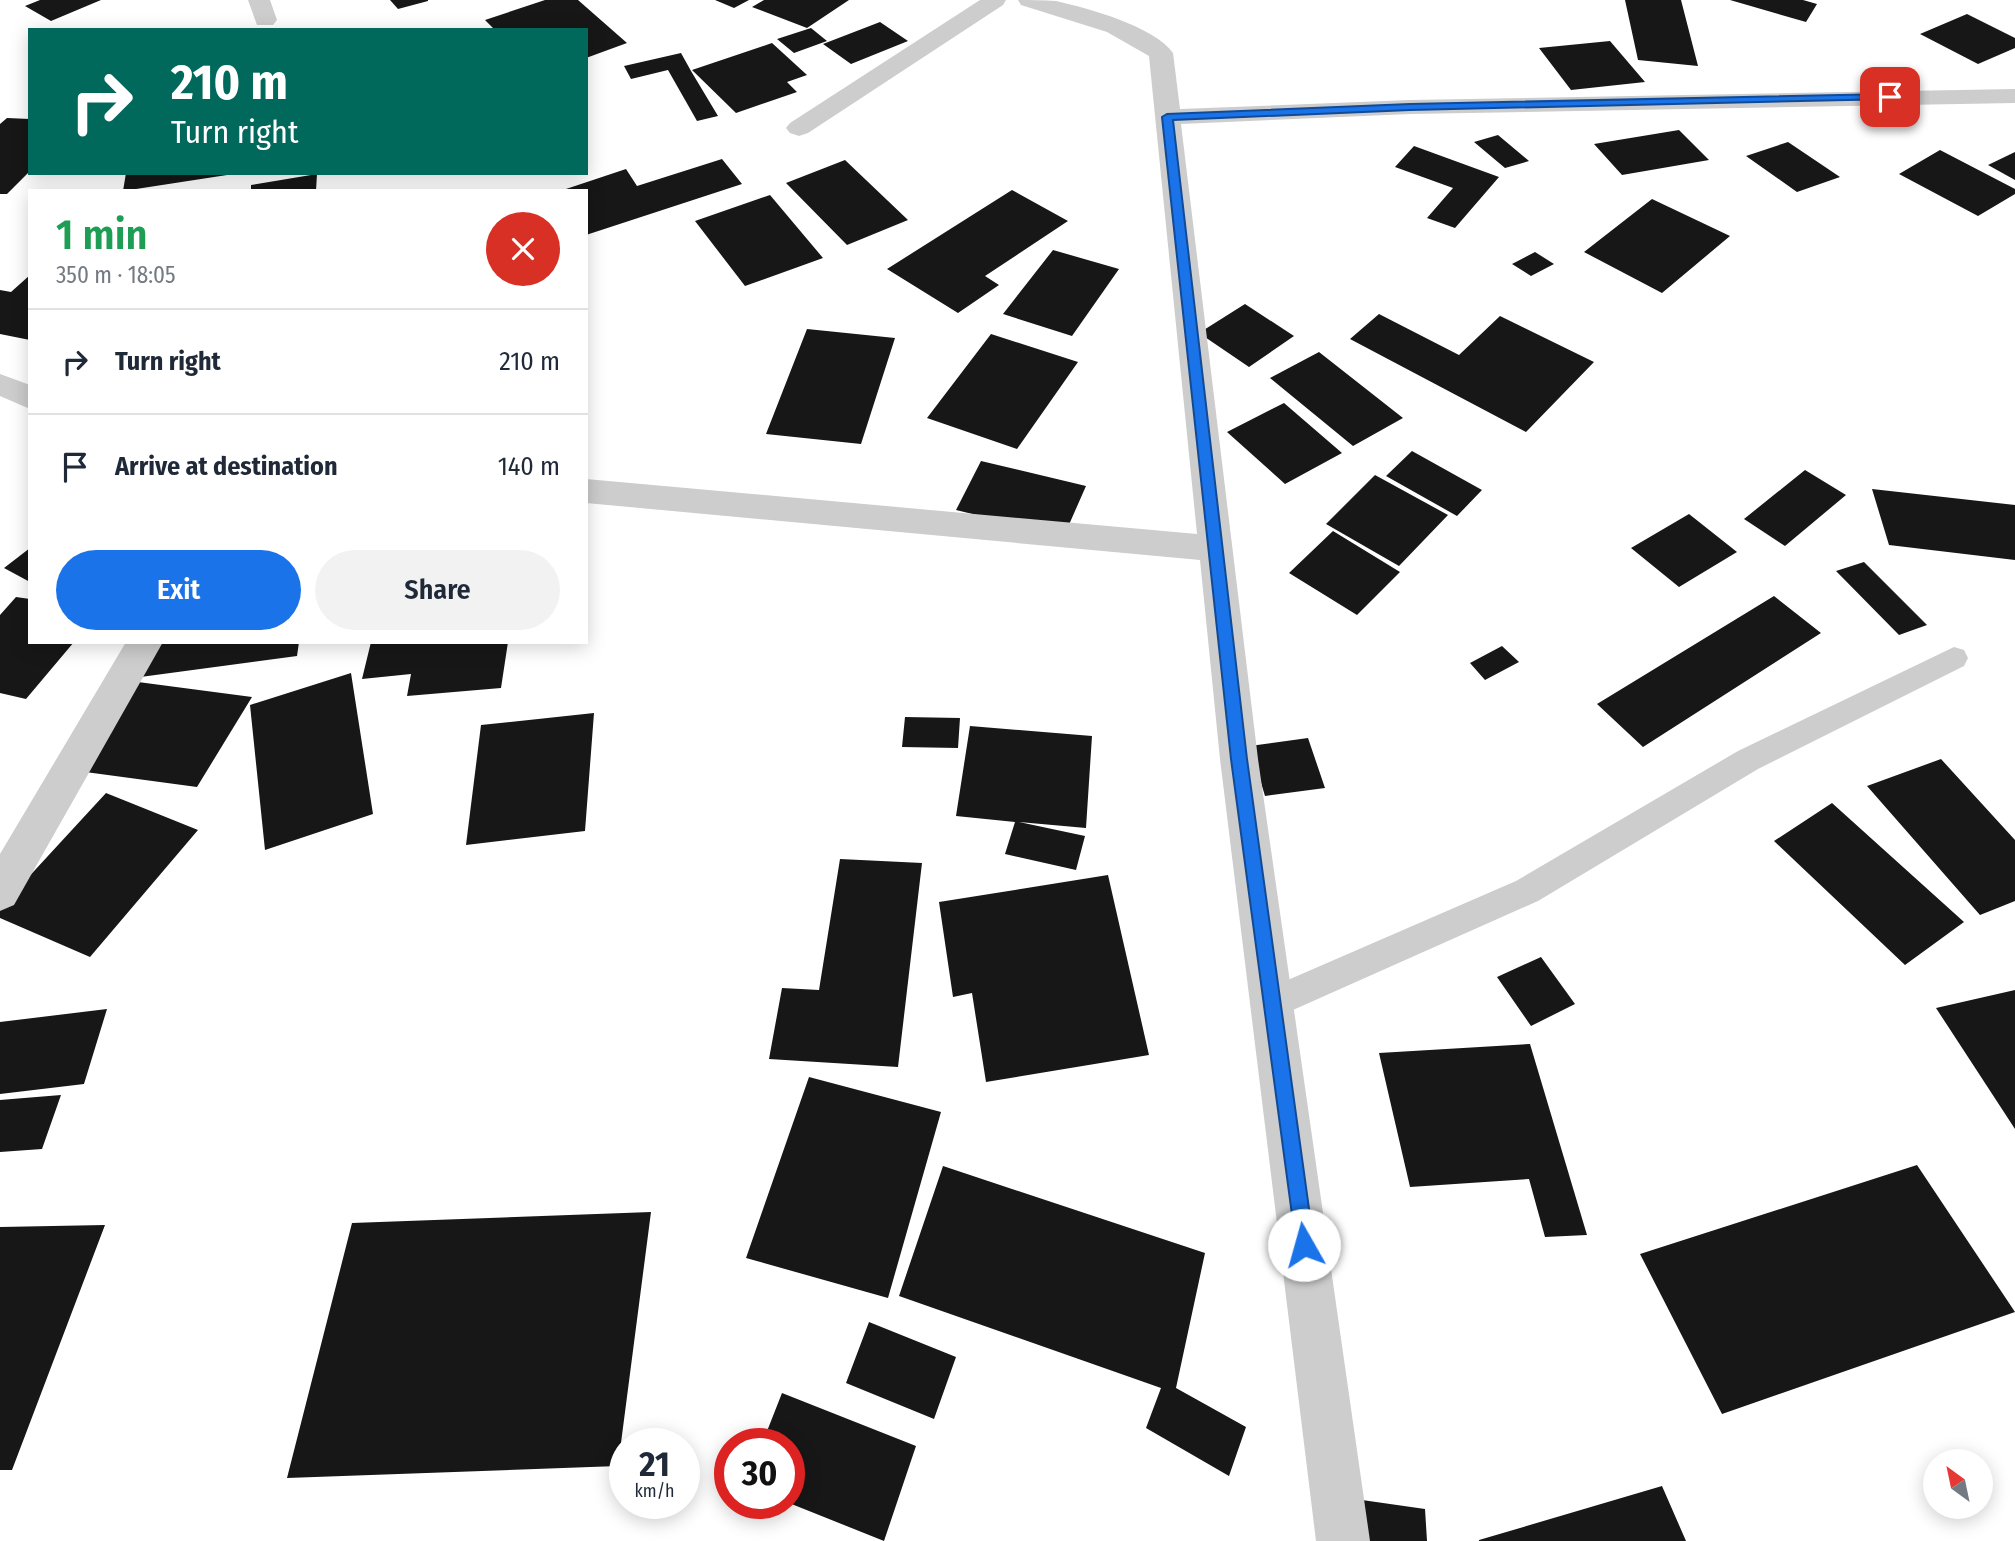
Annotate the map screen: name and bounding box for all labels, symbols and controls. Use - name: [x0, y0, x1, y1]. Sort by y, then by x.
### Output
- text: 210 m: [171, 53, 288, 112]
- icon: right: [56, 56, 147, 147]
- pin: [1860, 67, 1920, 127]
- icon: arrive: [1871, 78, 1909, 116]
- text: Turn right: [171, 113, 298, 151]
- text: 1 min: [56, 210, 147, 260]
- button: close: [486, 212, 560, 286]
- text: 350 m · 18:05: [56, 261, 176, 289]
- icon: right: [56, 343, 94, 381]
- text: Turn right: [115, 346, 221, 377]
- text: 210 m: [499, 346, 560, 377]
- icon: arrive: [56, 448, 94, 486]
- text: Arrive at destination: [115, 451, 338, 482]
- text: 140 m: [498, 451, 560, 482]
- button: Exit: [56, 550, 301, 630]
- button: Share: [315, 550, 560, 630]
- position arrow: [1267, 1208, 1341, 1282]
- speed limit sign: 30: [714, 1428, 805, 1519]
- text: 21: [639, 1443, 670, 1485]
- north arrow: [1923, 1449, 1993, 1519]
- map controls: [1923, 1449, 1993, 1519]
- text: km/h: [634, 1480, 675, 1502]

